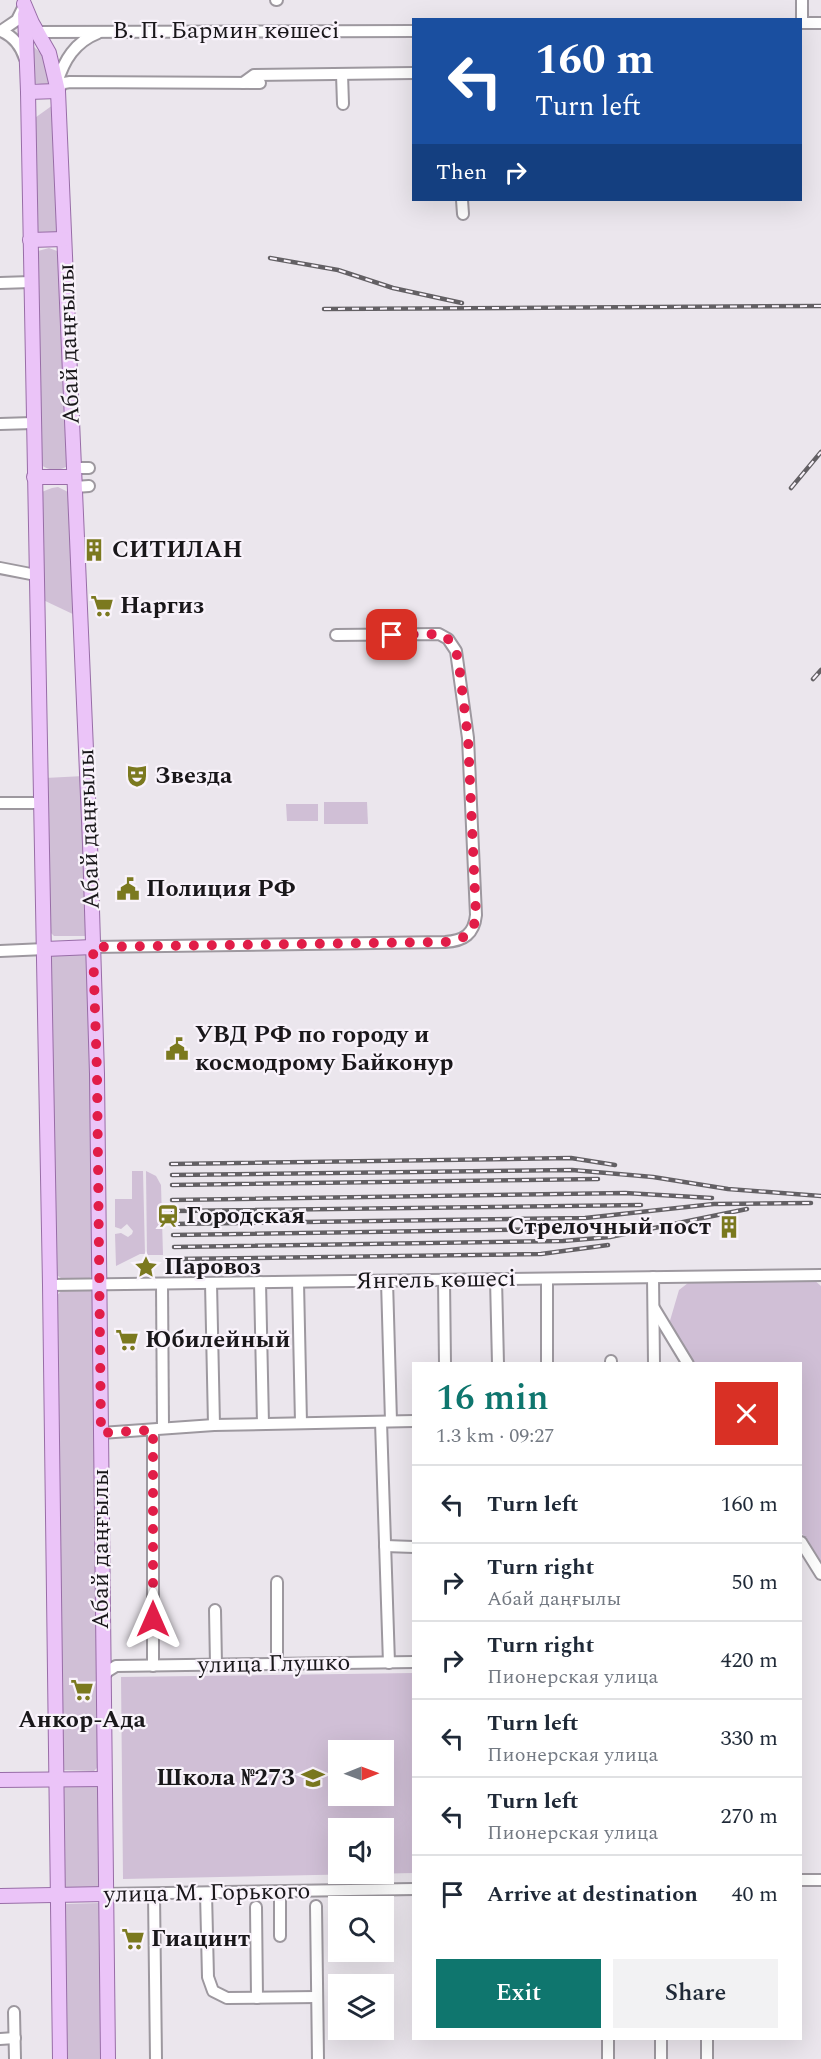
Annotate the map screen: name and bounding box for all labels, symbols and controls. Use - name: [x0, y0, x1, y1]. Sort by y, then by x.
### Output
- street label: В. П. Бармин көшесі: [112, 13, 340, 49]
- text: 160 m: [535, 29, 654, 92]
- icon: left: [436, 42, 514, 120]
- text: Turn left: [535, 86, 641, 128]
- text: Then: [436, 156, 487, 189]
- icon: right: [499, 156, 532, 189]
- street label: Абай даңғылы: [48, 263, 90, 425]
- place label: СИТИЛАН: [112, 532, 243, 568]
- building icon: СИТИЛАН: [81, 537, 107, 563]
- place label: Наргиз: [120, 588, 204, 624]
- supermarket icon: Наргиз: [89, 593, 115, 619]
- pin: [366, 609, 417, 660]
- icon: arrive: [375, 618, 408, 651]
- street label: Абай даңғылы: [68, 748, 110, 910]
- place label: Звезда: [155, 758, 233, 794]
- theatre icon: Звезда: [124, 763, 150, 789]
- place label: Полиция РФ: [146, 871, 296, 907]
- public building icon: Полиция РФ: [115, 876, 141, 902]
- place label: УВД РФ по городу и космодрому Байконур: [195, 1017, 453, 1081]
- public building icon: УВД РФ по городу и космодрому Байконур: [164, 1036, 190, 1062]
- place label: Городская: [186, 1198, 305, 1234]
- station icon: Городская: [155, 1203, 181, 1229]
- place label: Стрелочный пост: [507, 1209, 711, 1245]
- building icon: Стрелочный пост: [716, 1214, 742, 1240]
- place label: Паровоз: [164, 1249, 261, 1285]
- place icon: Паровоз: [133, 1254, 159, 1280]
- street label: Янгель көшесі: [356, 1261, 516, 1299]
- place label: Юбилейный: [145, 1322, 290, 1358]
- supermarket icon: Юбилейный: [114, 1327, 140, 1353]
- text: 16 min: [436, 1371, 549, 1426]
- button: close: [715, 1382, 778, 1445]
- text: 1.3 km · 09:27: [436, 1421, 554, 1451]
- street label: Абай даңғылы: [83, 1469, 119, 1629]
- icon: left: [436, 1488, 469, 1521]
- text: Turn left: [487, 1488, 579, 1521]
- text: 160 m: [721, 1488, 778, 1521]
- text: Turn right: [487, 1551, 594, 1584]
- icon: right: [436, 1566, 469, 1599]
- text: 50 m: [732, 1566, 778, 1599]
- text: Абай даңғылы: [487, 1584, 621, 1614]
- position arrow: [121, 1587, 185, 1651]
- text: Turn right: [487, 1629, 594, 1662]
- icon: right: [436, 1644, 469, 1677]
- text: 420 m: [721, 1644, 778, 1677]
- street label: улица Глушко: [196, 1645, 351, 1683]
- text: Пионерская улица: [487, 1662, 658, 1692]
- supermarket icon: Анкор-Ада: [69, 1677, 95, 1703]
- place label: Анкор-Ада: [18, 1702, 146, 1738]
- text: Turn left: [487, 1707, 579, 1740]
- icon: left: [436, 1722, 469, 1755]
- text: 330 m: [721, 1722, 778, 1755]
- north arrow: [328, 1740, 394, 1806]
- map controls: [328, 1740, 394, 2040]
- text: Пионерская улица: [487, 1740, 658, 1770]
- place label: Школа №273: [156, 1760, 295, 1796]
- school or university icon: Школа №273: [300, 1765, 326, 1791]
- text: Turn left: [487, 1785, 579, 1818]
- icon: left: [436, 1800, 469, 1833]
- text: 270 m: [721, 1800, 778, 1833]
- button: sound: [328, 1818, 394, 1884]
- text: Пионерская улица: [487, 1818, 658, 1848]
- street label: улица М. Горького: [102, 1873, 311, 1913]
- icon: arrive: [436, 1878, 469, 1911]
- text: Arrive at destination: [487, 1878, 698, 1911]
- text: 40 m: [732, 1878, 778, 1911]
- button: search: [328, 1896, 394, 1962]
- place label: Гиацинт: [151, 1921, 250, 1957]
- supermarket icon: Гиацинт: [120, 1926, 146, 1952]
- button: Exit: [436, 1959, 601, 2028]
- button: Share: [613, 1959, 778, 2028]
- button: layers: [328, 1974, 394, 2040]

